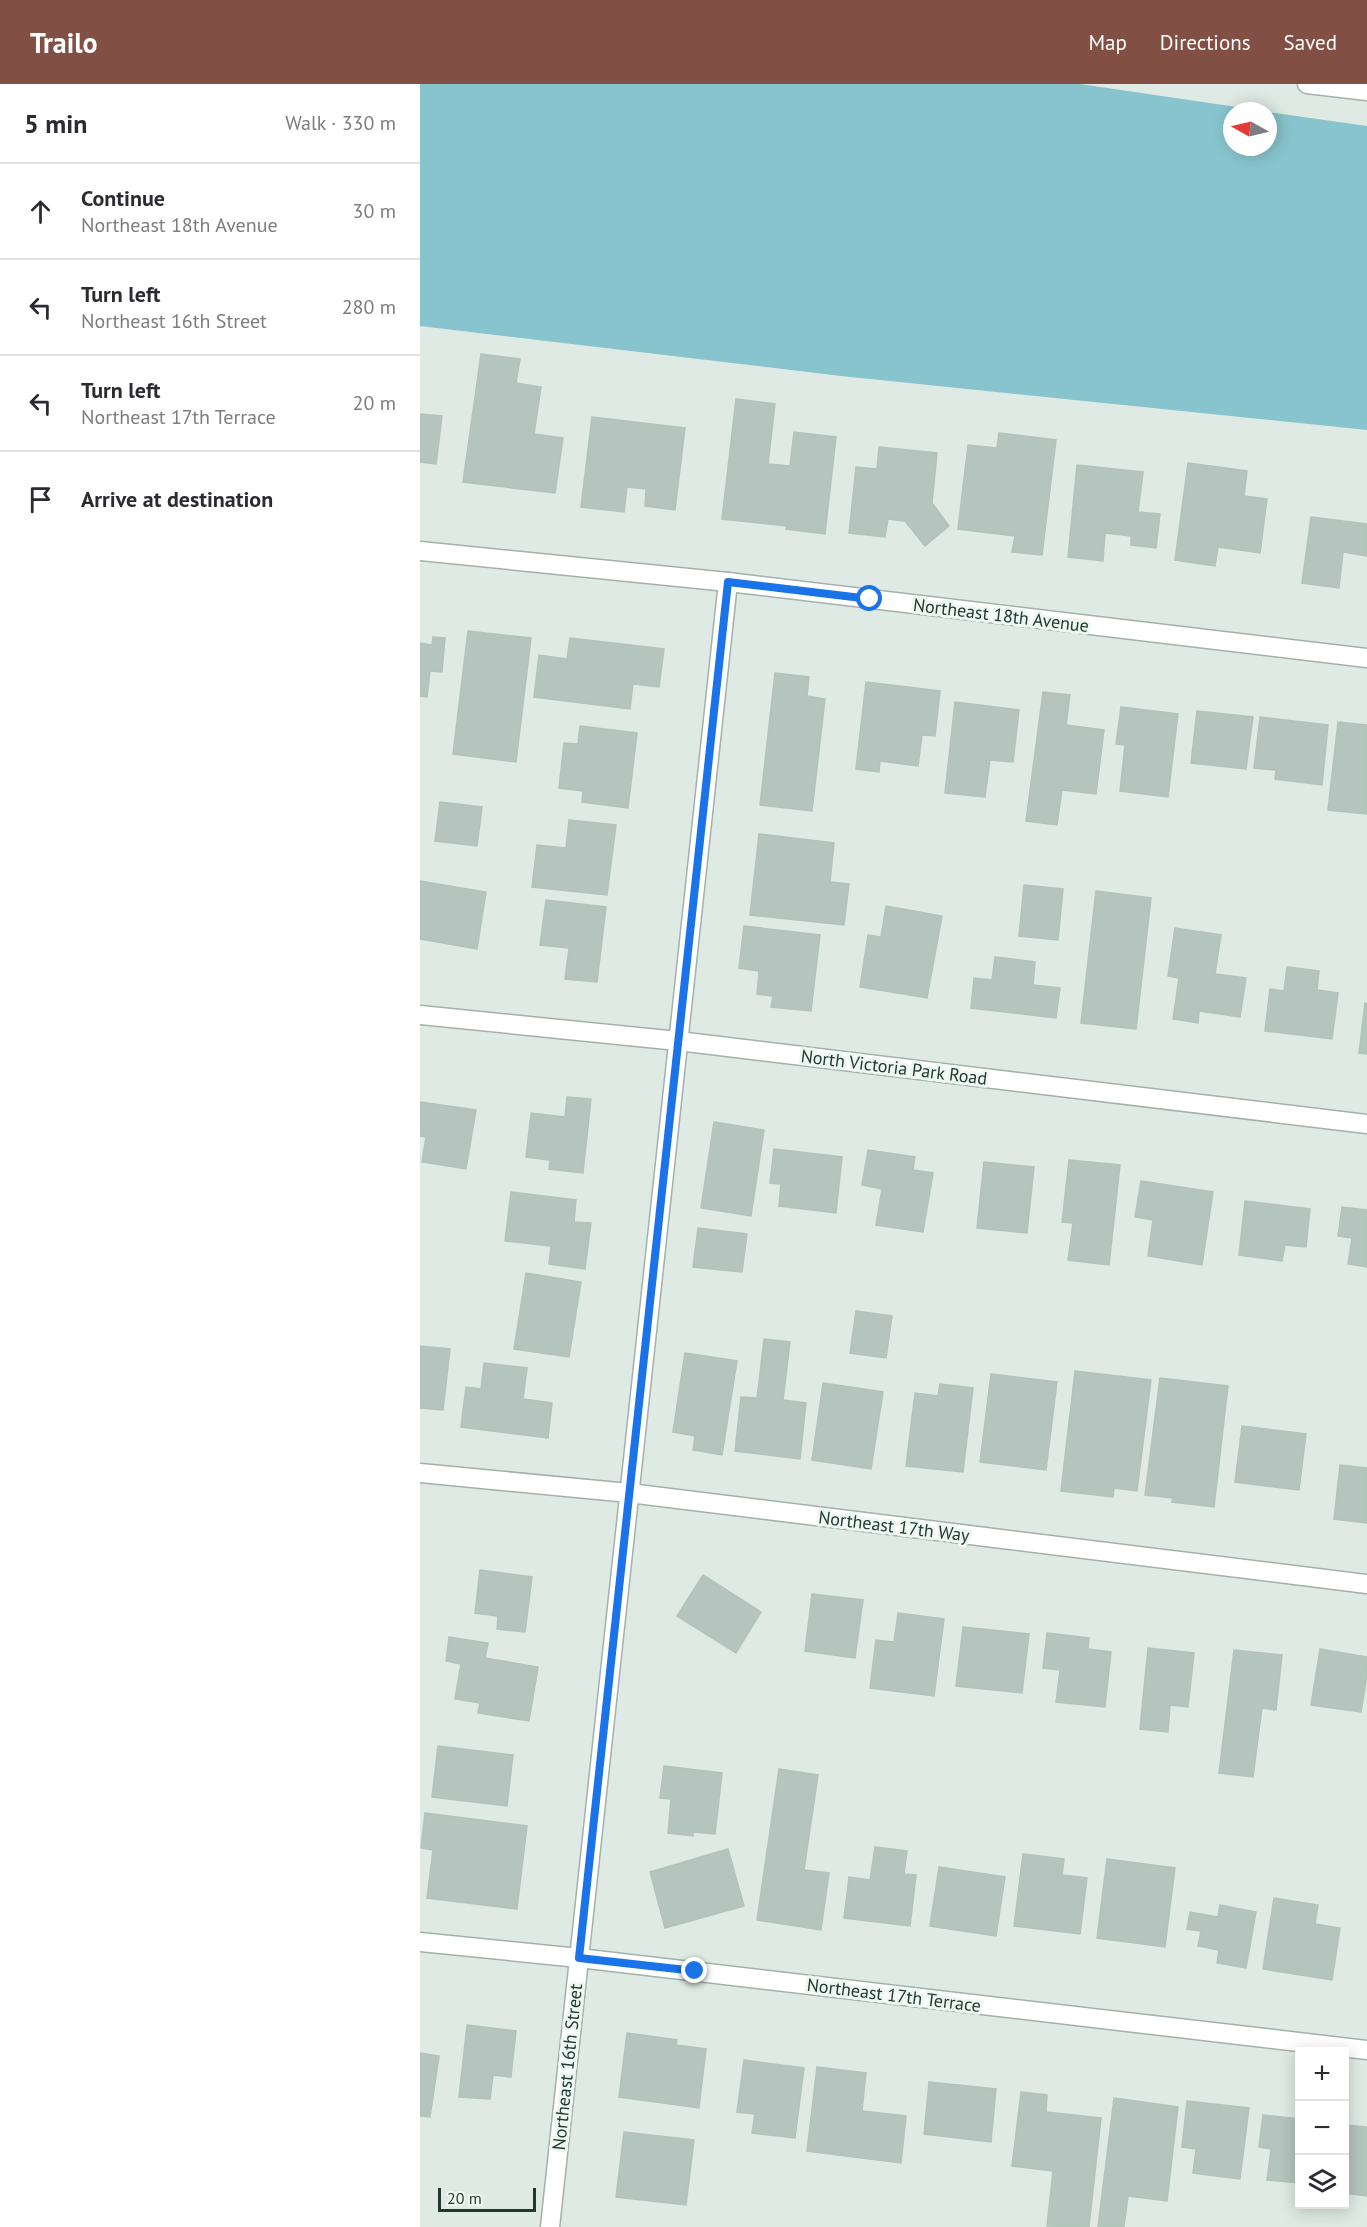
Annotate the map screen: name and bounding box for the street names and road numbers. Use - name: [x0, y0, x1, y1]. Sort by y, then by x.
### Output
- street label: Northeast 18th Avenue: [912, 593, 1090, 637]
- street label: North Victoria Park Road: [800, 1044, 988, 1090]
- street label: Northeast 17th Way: [817, 1505, 971, 1547]
- street label: Northeast 17th Terrace: [806, 1973, 982, 2017]
- street label: Northeast 16th Street: [547, 1983, 587, 2151]

